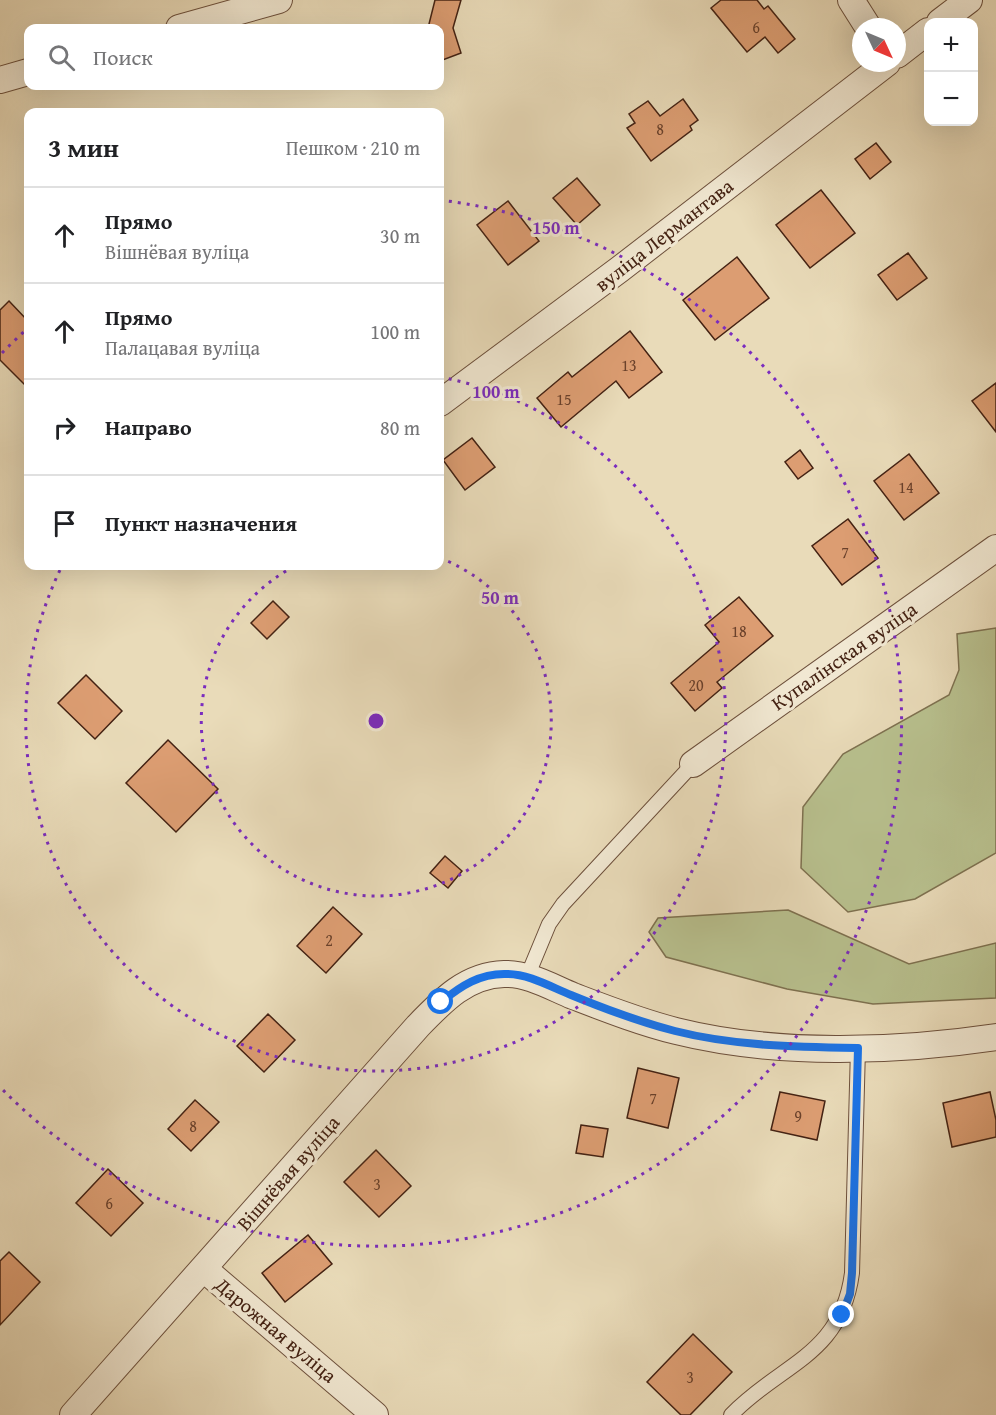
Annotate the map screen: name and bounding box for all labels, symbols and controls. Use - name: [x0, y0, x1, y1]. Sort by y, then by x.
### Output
- house number: 6: [752, 15, 760, 39]
- north arrow: [852, 18, 906, 72]
- map controls: [924, 18, 978, 126]
- button: +: [924, 18, 978, 72]
- search box: [24, 24, 444, 90]
- icon: search: [45, 41, 78, 74]
- text: Поиск: [93, 41, 153, 73]
- button: −: [924, 72, 978, 126]
- house number: 8: [656, 117, 664, 141]
- text: 3 мин: [48, 128, 119, 167]
- text: Пешком · 210 m: [286, 133, 420, 162]
- street label: вуліца Лермантава: [588, 171, 739, 298]
- text: Прямо: [105, 205, 172, 237]
- text: 150 m: [532, 214, 580, 241]
- icon: ahead: [48, 219, 81, 252]
- text: 30 m: [380, 221, 420, 250]
- text: Вішнёвая вуліца: [105, 237, 249, 266]
- text: Прямо: [105, 301, 172, 333]
- icon: ahead: [48, 315, 81, 348]
- text: 100 m: [370, 317, 420, 346]
- text: Палацавая вуліца: [105, 333, 260, 362]
- house number: 13: [621, 353, 637, 377]
- text: 100 m: [472, 378, 520, 405]
- house number: 15: [556, 387, 572, 411]
- icon: right: [48, 411, 81, 444]
- text: Направо: [105, 411, 192, 443]
- text: 80 m: [380, 413, 420, 442]
- house number: 14: [898, 475, 914, 499]
- icon: arrive: [48, 507, 81, 540]
- text: Пункт назначения: [105, 507, 297, 539]
- house number: 7: [841, 540, 849, 564]
- text: 50 m: [481, 584, 520, 611]
- street label: Купалінская вуліца: [765, 594, 923, 717]
- house number: 18: [731, 619, 747, 643]
- house number: 20: [688, 673, 704, 697]
- centre of rings: [366, 711, 386, 731]
- house number: 2: [325, 928, 333, 952]
- route start: [427, 988, 453, 1014]
- house number: 7: [649, 1086, 657, 1110]
- house number: 9: [794, 1104, 802, 1128]
- street label: Вішнёвая вуліца: [229, 1108, 346, 1237]
- house number: 8: [189, 1114, 197, 1138]
- house number: 3: [373, 1172, 381, 1196]
- house number: 6: [105, 1191, 113, 1215]
- street label: Дарожная вуліца: [208, 1269, 344, 1390]
- route end: [828, 1301, 854, 1327]
- house number: 3: [686, 1365, 694, 1389]

